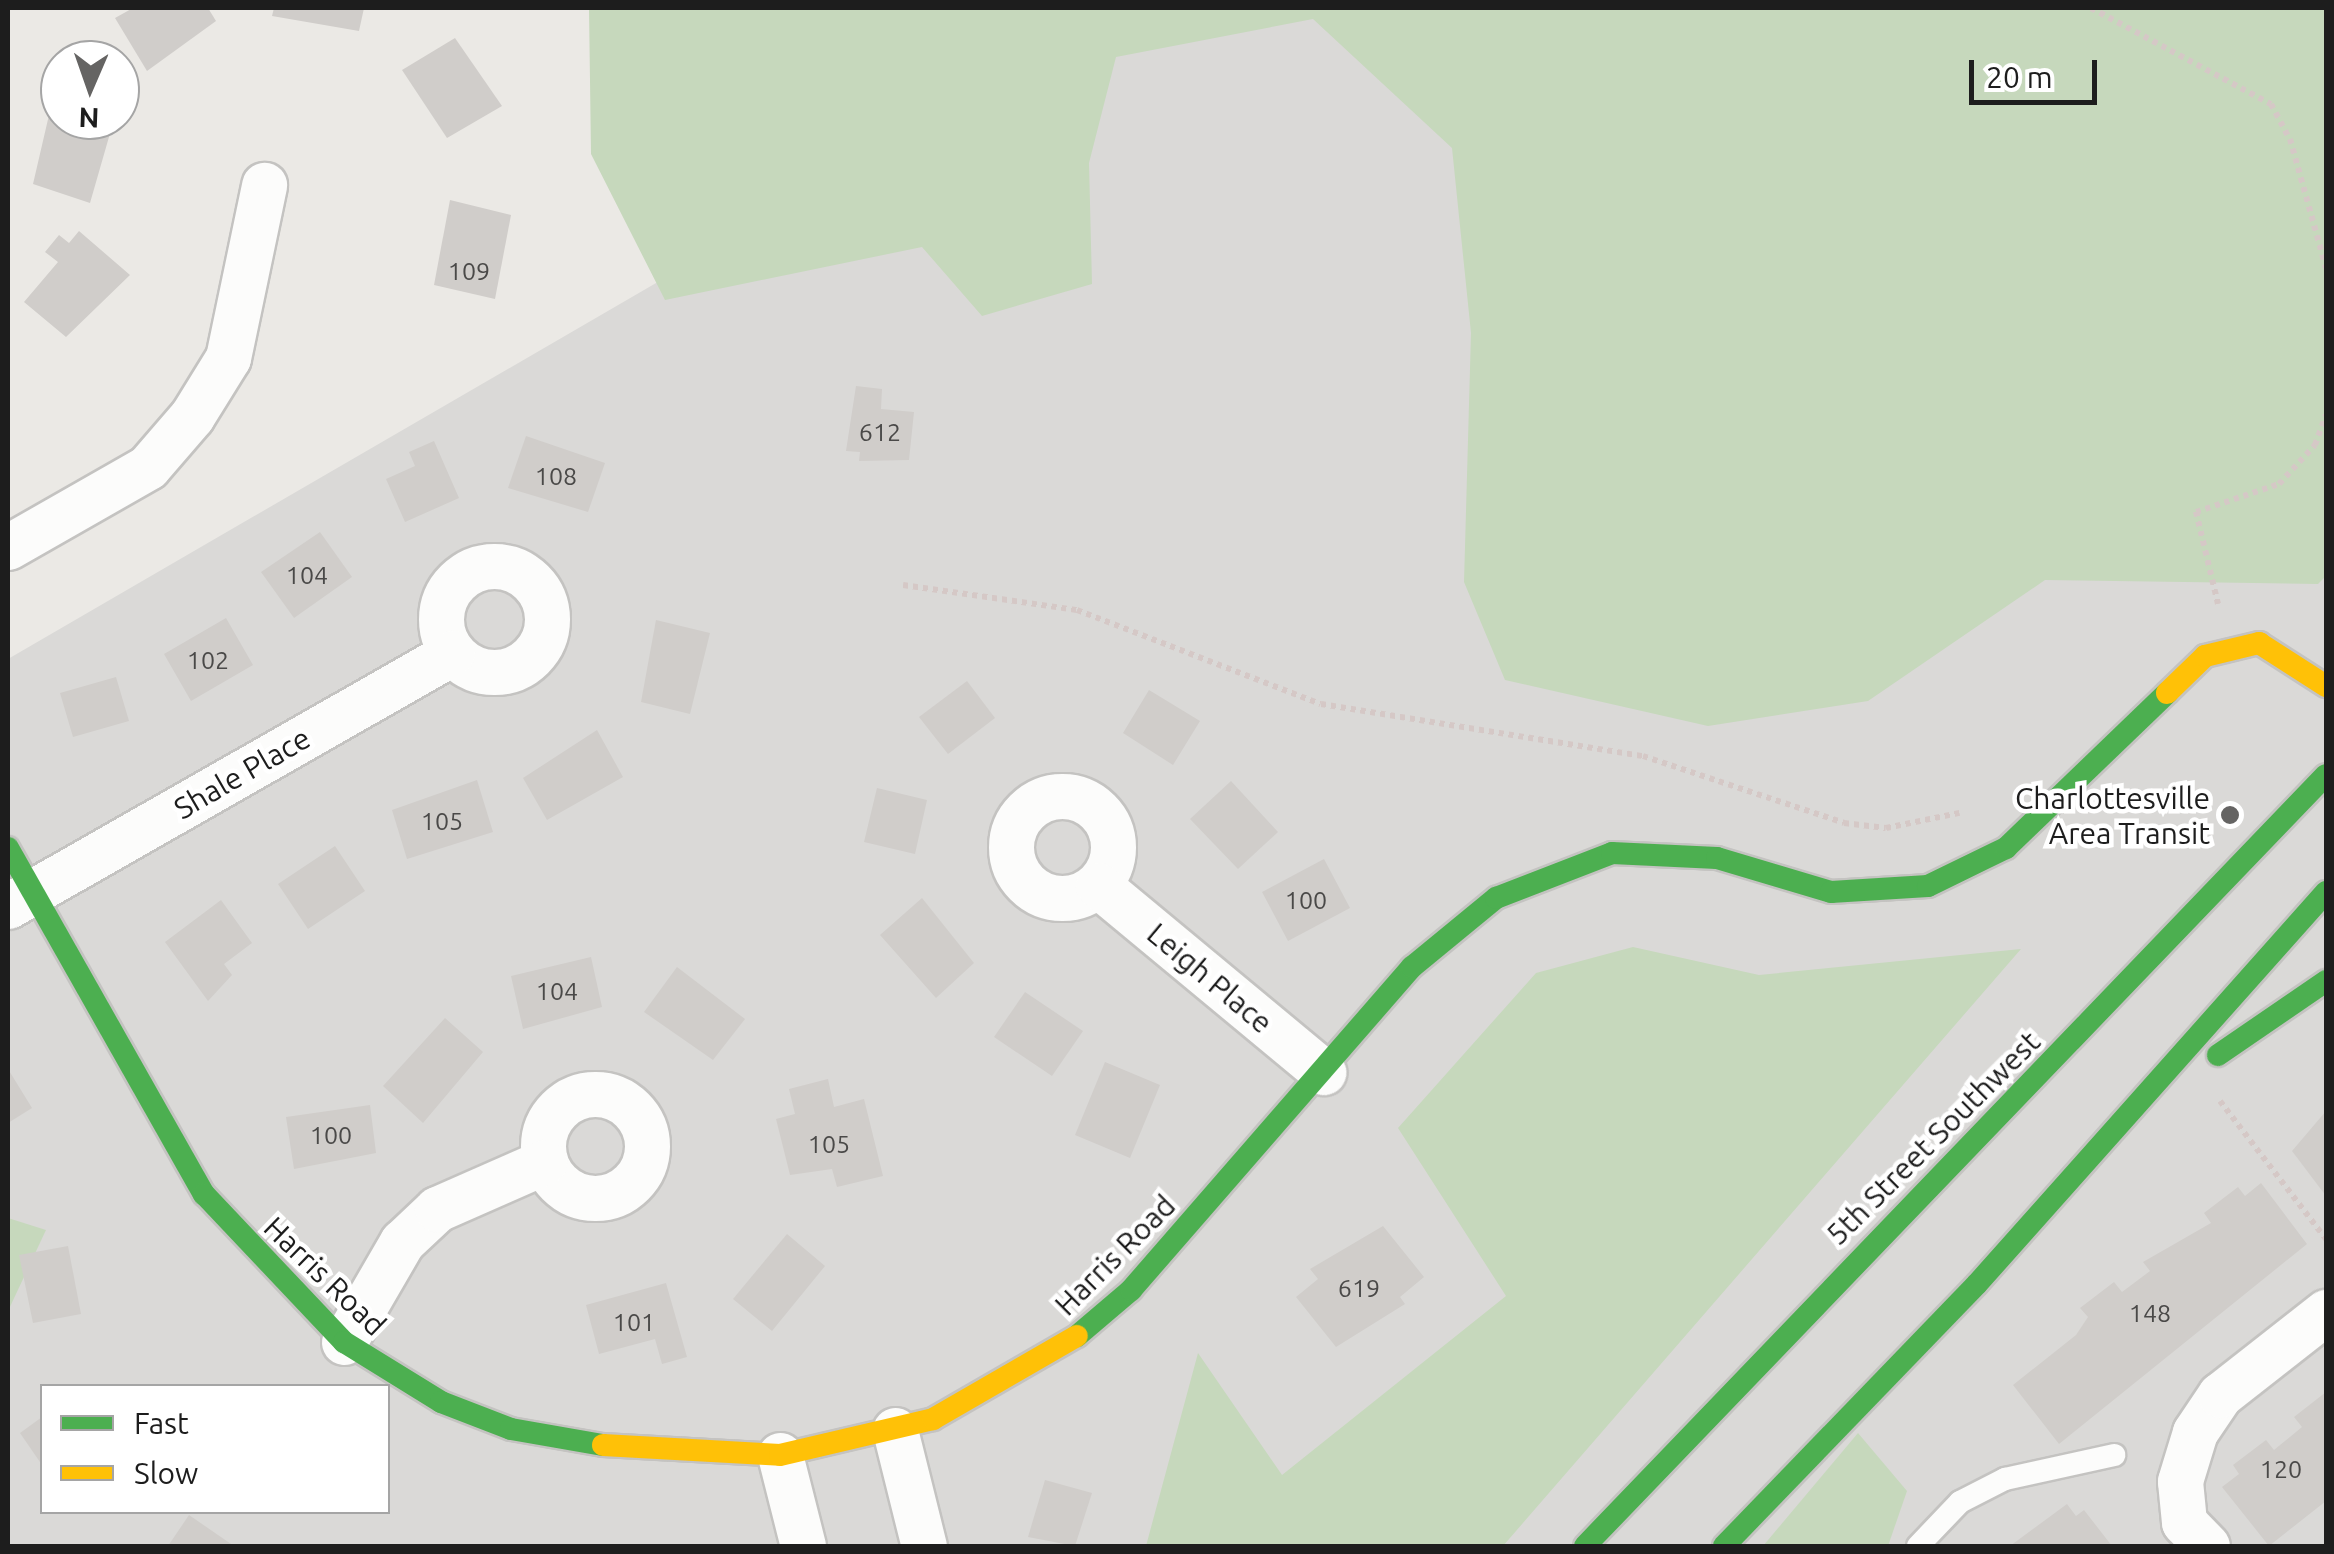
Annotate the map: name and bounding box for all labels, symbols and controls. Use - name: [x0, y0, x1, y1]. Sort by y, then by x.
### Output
- north arrow: [40, 40, 140, 140]
- scale bar: [1974, 40, 2102, 102]
- text: 20 m: [1986, 60, 2053, 94]
- text: N: [78, 103, 100, 134]
- house number: 109: [448, 256, 490, 286]
- house number: 612: [859, 417, 901, 447]
- house number: 108: [535, 461, 577, 491]
- house number: 104: [286, 560, 328, 590]
- house number: 102: [187, 645, 229, 675]
- street label: Shale Place: [168, 720, 316, 826]
- place label: Charlottesville Area Transit: [2015, 780, 2210, 850]
- marker: Charlottesville Area Transit: [2219, 804, 2241, 826]
- house number: 105: [421, 806, 463, 836]
- house number: 100: [1285, 885, 1327, 915]
- street label: Leigh Place: [1140, 915, 1280, 1041]
- house number: 104: [536, 976, 578, 1006]
- street label: 5th Street Southwest: [1819, 1024, 2047, 1252]
- house number: 100: [310, 1120, 352, 1150]
- house number: 105: [808, 1129, 850, 1159]
- street label: Harris Road: [1047, 1187, 1183, 1323]
- street label: Harris Road: [257, 1209, 393, 1343]
- house number: 619: [1338, 1273, 1380, 1303]
- house number: 148: [2129, 1298, 2171, 1328]
- house number: 101: [613, 1307, 655, 1337]
- legend: [40, 1384, 390, 1514]
- text: Fast: [134, 1406, 189, 1440]
- house number: 120: [2260, 1454, 2302, 1484]
- text: Slow: [134, 1456, 198, 1490]

